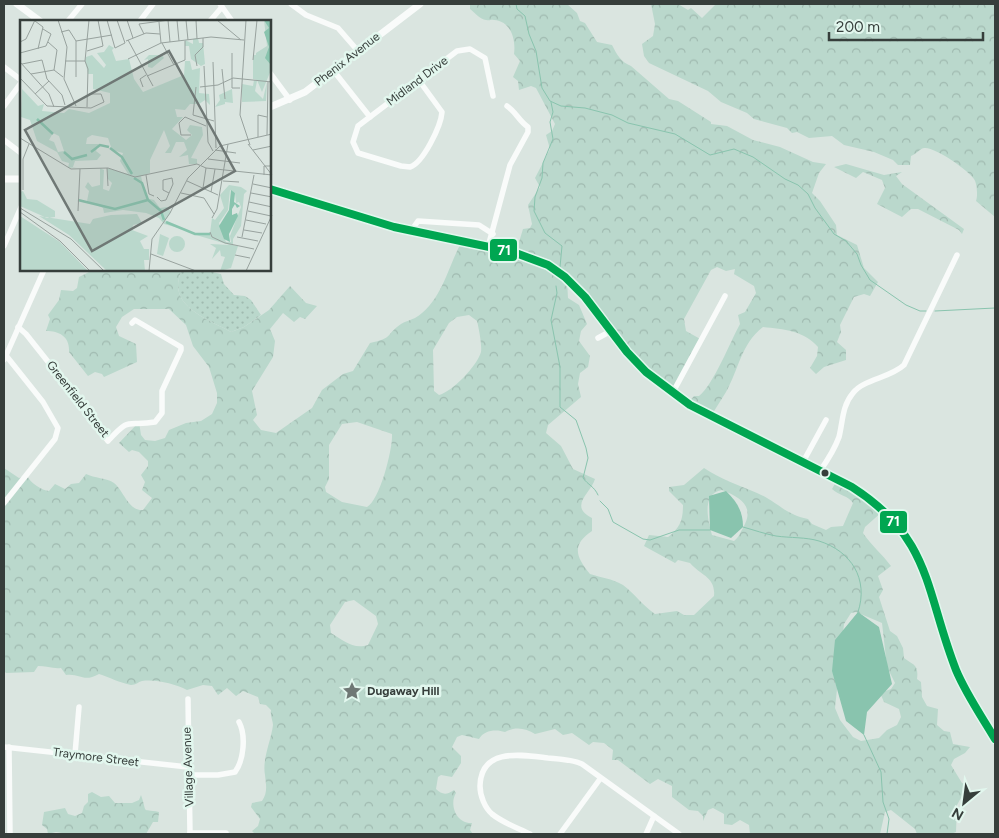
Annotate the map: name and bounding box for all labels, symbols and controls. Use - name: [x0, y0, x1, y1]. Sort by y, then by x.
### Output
- scale bar: [829, 10, 983, 42]
- text: 200 m: [836, 18, 880, 36]
- inset map: [20, 20, 271, 271]
- street label: Phenix Avenue: [312, 29, 383, 89]
- street label: Midland Drive: [384, 53, 451, 109]
- line badge: 71: [489, 238, 518, 262]
- text: 71: [497, 242, 511, 259]
- street label: Greenfield Street: [44, 358, 112, 440]
- unlabelled marker: [820, 468, 830, 478]
- line badge: 71: [879, 510, 908, 534]
- text: 71: [886, 513, 900, 530]
- place icon: Dugaway Hill: [341, 680, 363, 702]
- place label: Dugaway Hill: [367, 684, 440, 698]
- street label: Village Avenue: [180, 727, 196, 807]
- street label: Traymore Street: [52, 745, 140, 769]
- north arrow: [939, 778, 989, 828]
- text: N: [949, 804, 967, 824]

